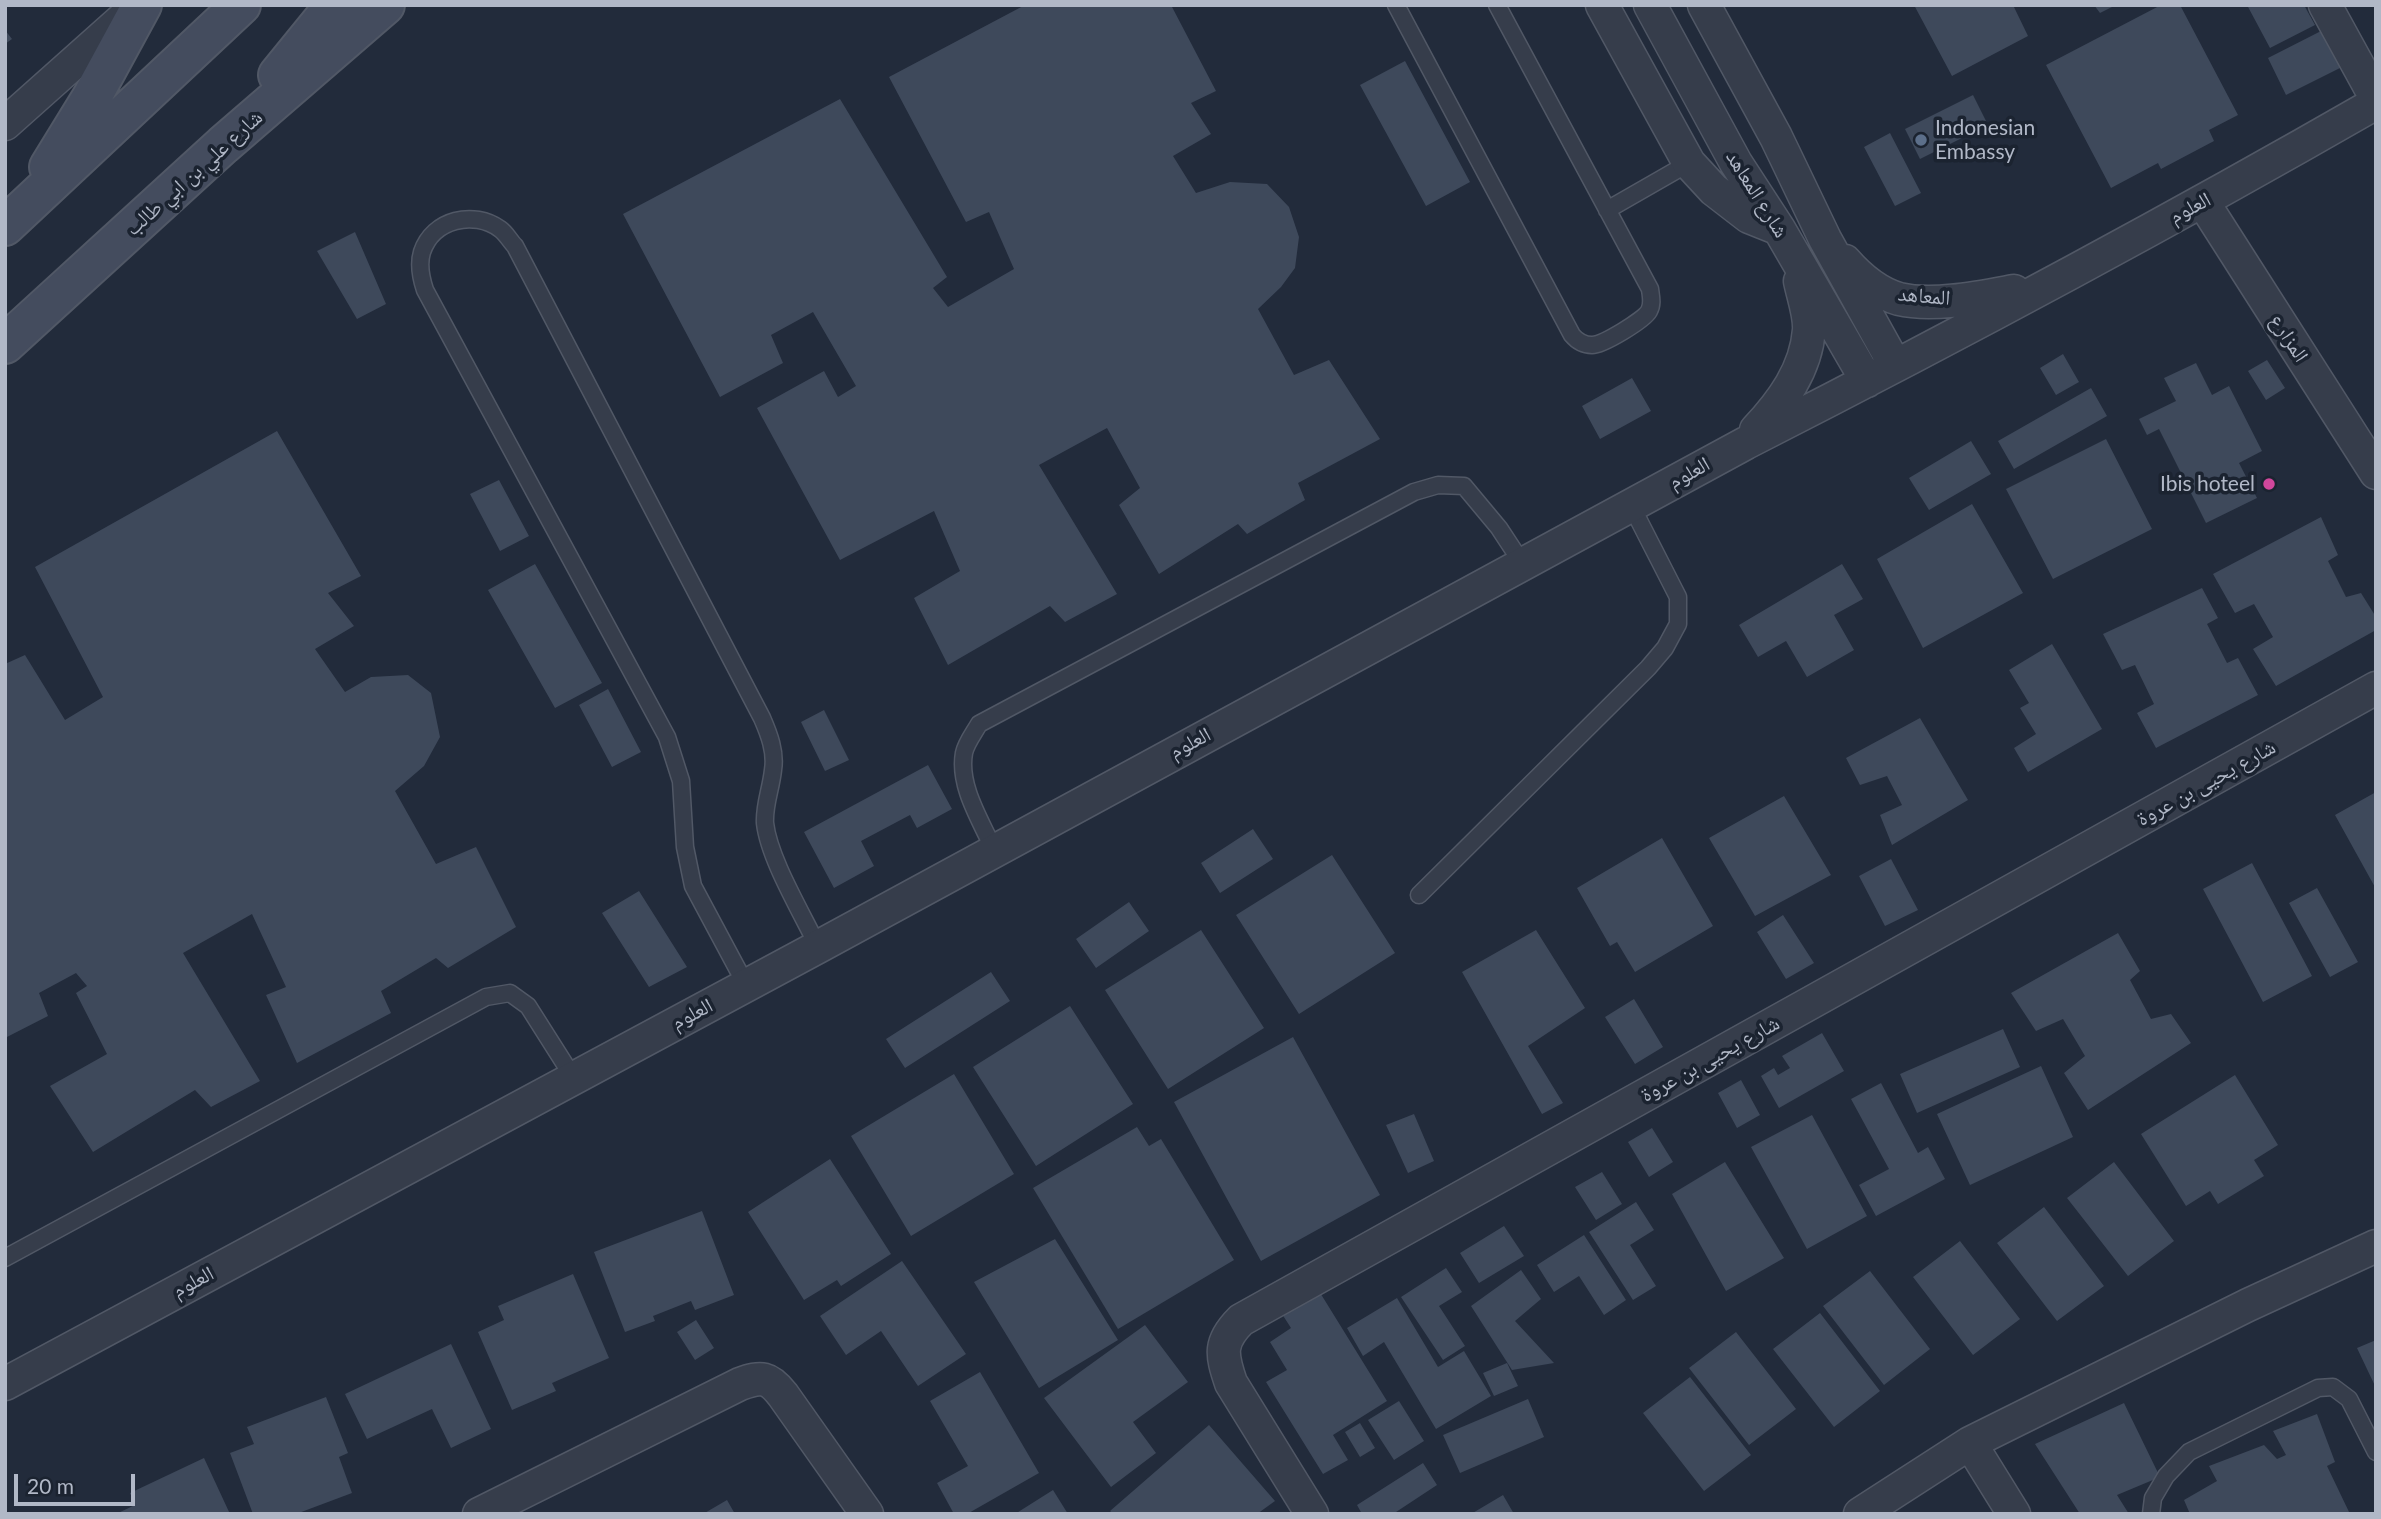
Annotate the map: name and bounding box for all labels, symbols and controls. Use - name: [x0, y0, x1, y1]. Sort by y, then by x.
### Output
- street label: شارع علي بن ابي طالب: [120, 105, 268, 241]
- place label: Indonesian Embassy: [1935, 115, 2035, 165]
- marker: Indonesian Embassy: [1913, 132, 1929, 148]
- street label: شارع المعاهد: [1720, 146, 1794, 242]
- street label: العلوم: [2165, 187, 2215, 229]
- street label: المعاهد: [1897, 281, 1951, 311]
- street label: المزارع: [2264, 309, 2314, 367]
- street label: العلوم: [1664, 451, 1714, 495]
- place label: Ibis hoteel: [2160, 471, 2255, 497]
- marker: Ibis hoteel: [2261, 476, 2277, 492]
- street label: العلوم: [1165, 722, 1215, 764]
- street label: شارع يحيى بن عروة: [2132, 734, 2280, 832]
- street label: العلوم: [667, 993, 717, 1035]
- street label: شارع يحيى بن عروة: [1636, 1010, 1784, 1108]
- street label: العلوم: [168, 1261, 218, 1303]
- scale bar: [18, 1460, 138, 1504]
- text: 20 m: [27, 1473, 74, 1498]

